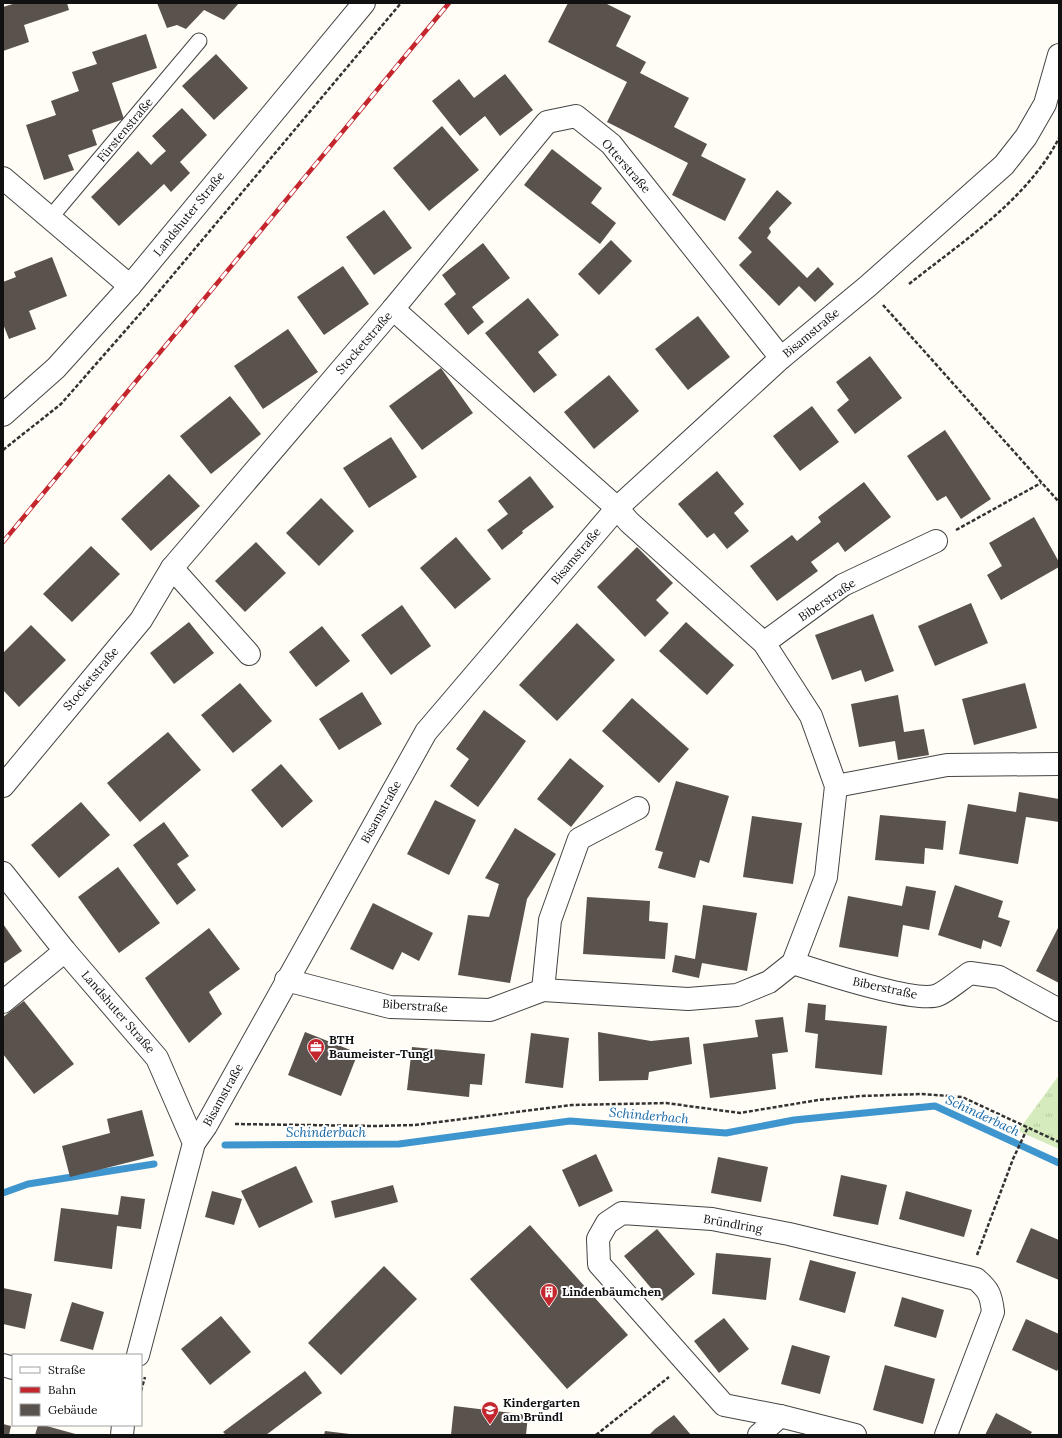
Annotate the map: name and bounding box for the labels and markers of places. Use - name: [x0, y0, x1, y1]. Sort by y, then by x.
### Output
- place label: BTH Baumeister-Tungl: [329, 1032, 433, 1061]
- office icon: BTH Baumeister-Tungl: [306, 1037, 326, 1062]
- building icon: Lindenbäumchen: [539, 1282, 559, 1307]
- place label: Lindenbäumchen: [562, 1284, 662, 1299]
- place label: Kindergarten am Bründl: [503, 1395, 580, 1424]
- school or university icon: Kindergarten am Bründl: [480, 1400, 500, 1425]

